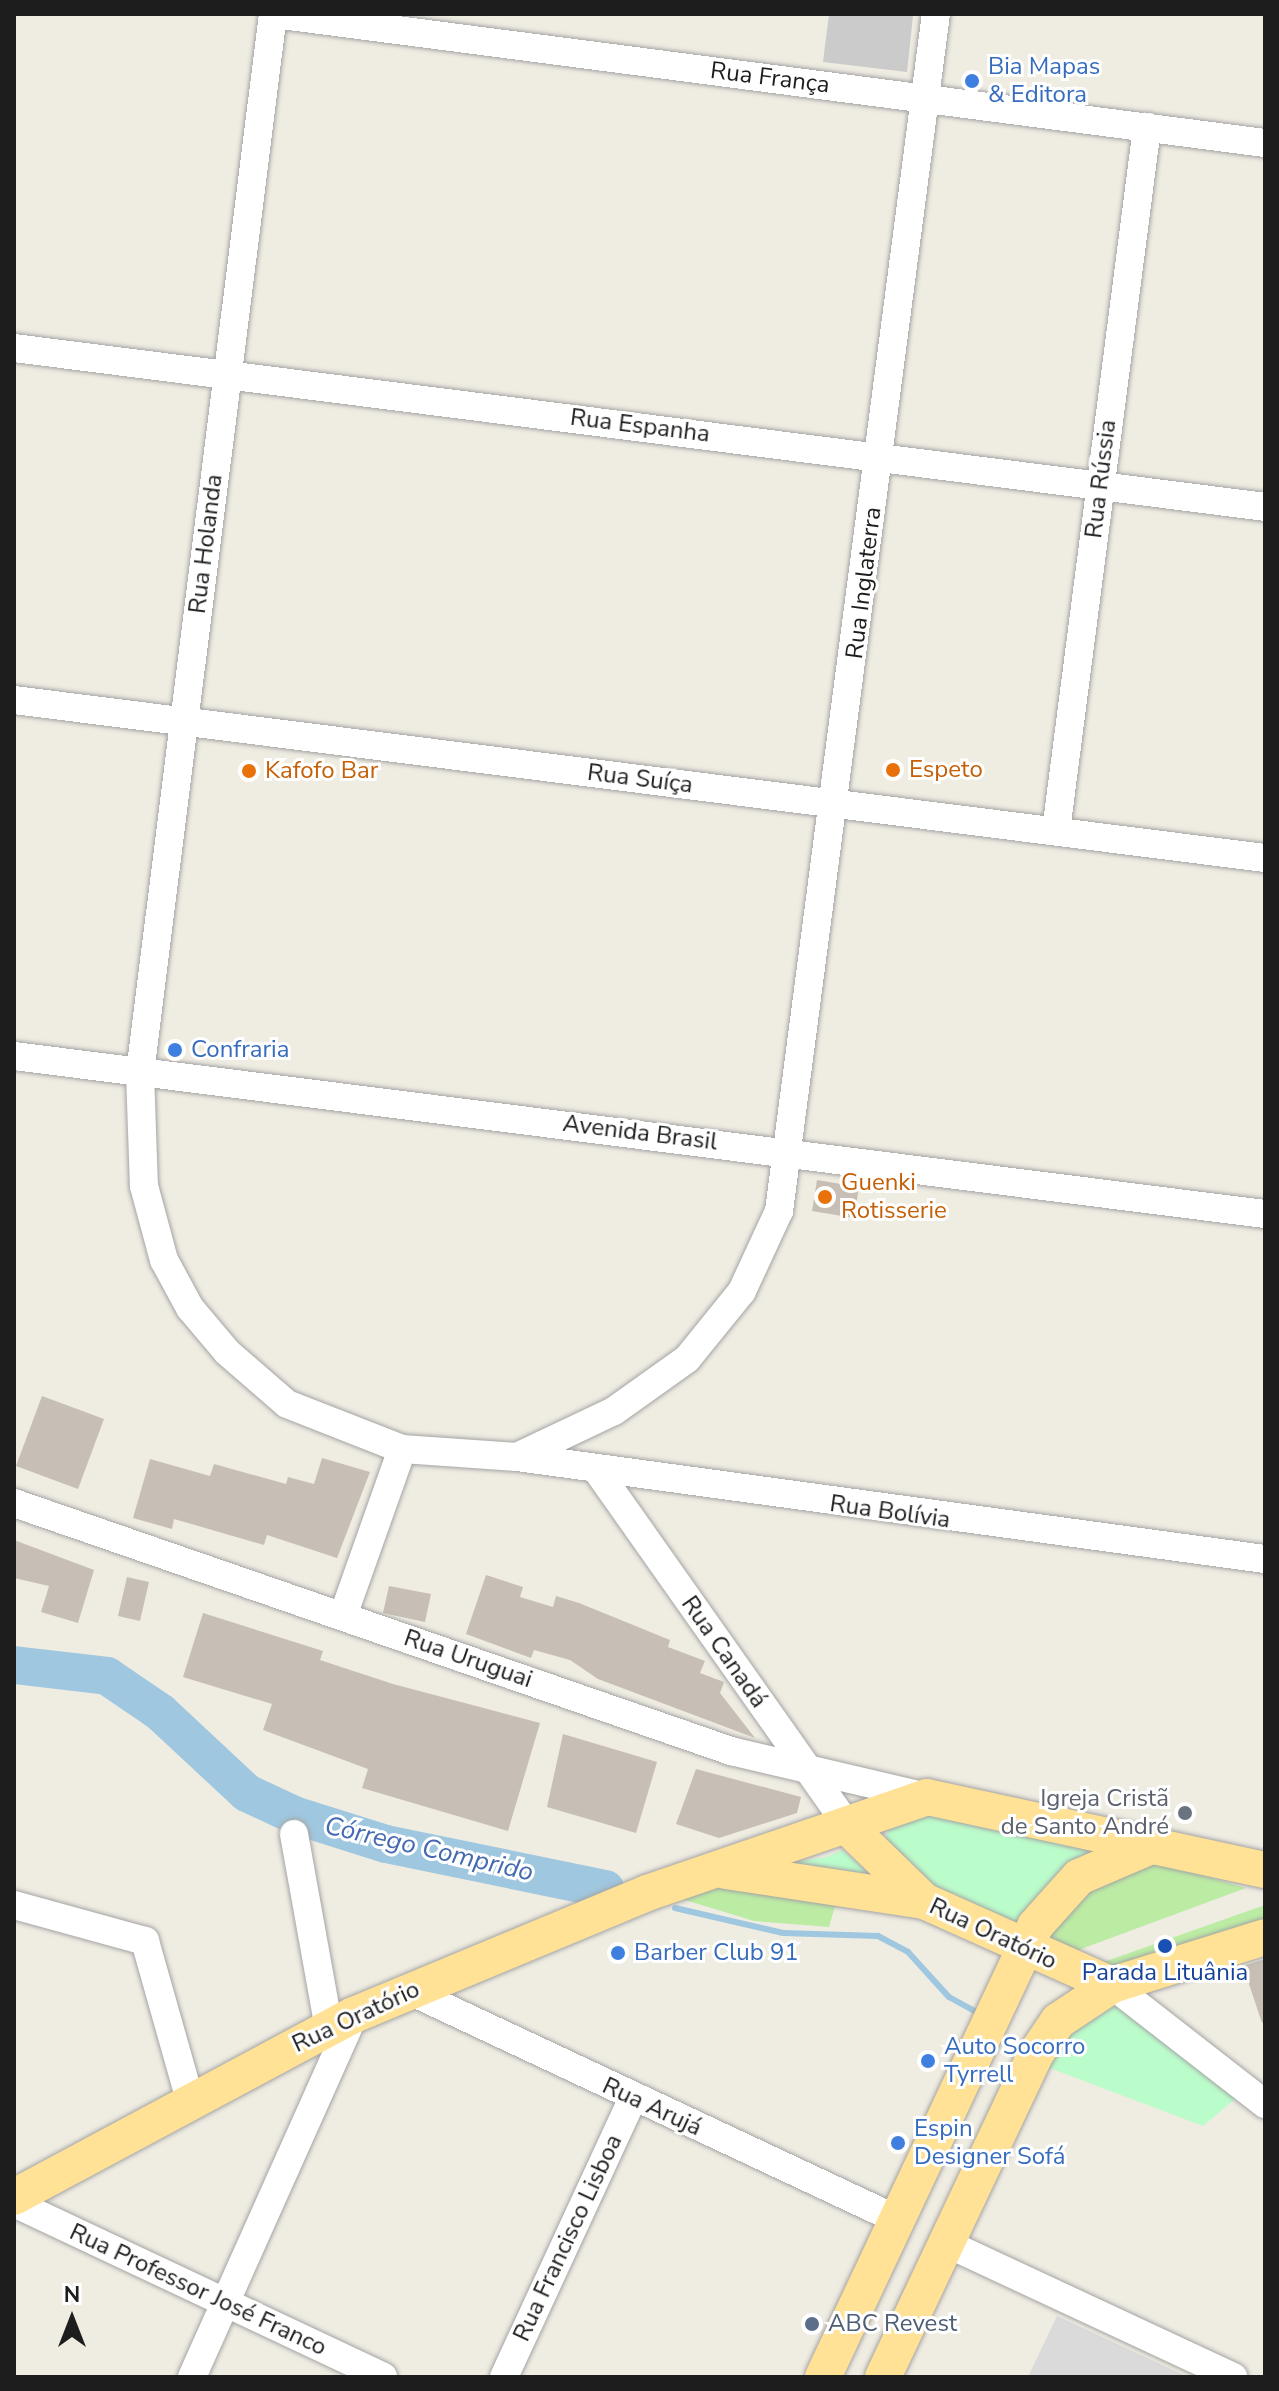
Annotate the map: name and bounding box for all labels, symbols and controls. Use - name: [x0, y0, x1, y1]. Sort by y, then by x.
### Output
- place label: Bia Mapas & Editora: [988, 53, 1100, 109]
- street label: Rua França: [709, 56, 831, 100]
- marker: Bia Mapas & Editora: [963, 72, 981, 90]
- street label: Rua Espanha: [569, 403, 711, 449]
- street label: Rua Rússia: [1079, 418, 1123, 540]
- street label: Rua Holanda: [183, 473, 229, 615]
- street label: Rua Inglaterra: [840, 505, 888, 661]
- place label: Espeto: [909, 756, 983, 784]
- place label: Kafofo Bar: [265, 757, 378, 785]
- street label: Rua Suíça: [586, 758, 694, 800]
- marker: Espeto: [884, 761, 902, 779]
- marker: Kafofo Bar: [240, 762, 258, 780]
- place label: Confraria: [191, 1036, 289, 1064]
- marker: Confraria: [166, 1041, 184, 1059]
- street label: Avenida Brasil: [561, 1109, 719, 1157]
- place label: Guenki Rotisserie: [841, 1169, 947, 1225]
- marker: Guenki Rotisserie: [816, 1188, 834, 1206]
- street label: Rua Bolívia: [828, 1489, 952, 1535]
- street label: Rua Canadá: [675, 1591, 773, 1713]
- street label: Rua Uruguai: [400, 1624, 536, 1694]
- place label: Igreja Cristã de Santo André: [1001, 1785, 1169, 1841]
- marker: Igreja Cristã de Santo André: [1176, 1804, 1194, 1822]
- water label: Córrego Comprido: [322, 1810, 536, 1888]
- street label: Rua Oratório: [925, 1892, 1061, 1976]
- marker: Parada Lituânia: [1156, 1937, 1174, 1955]
- place label: Barber Club 91: [634, 1939, 799, 1967]
- marker: Barber Club 91: [609, 1944, 627, 1962]
- place label: Parada Lituânia: [1082, 1959, 1248, 1987]
- street label: Rua Oratório: [288, 1975, 424, 2059]
- place label: Auto Socorro Tyrrell: [944, 2033, 1085, 2089]
- marker: Auto Socorro Tyrrell: [919, 2052, 937, 2070]
- street label: Rua Arujá: [598, 2071, 706, 2143]
- place label: Espin Designer Sofá: [914, 2115, 1065, 2171]
- street label: Rua Francisco Lisboa: [507, 2130, 629, 2346]
- marker: Espin Designer Sofá: [889, 2134, 907, 2152]
- street label: Rua Professor José Franco: [65, 2218, 331, 2362]
- north arrow: [32, 2279, 112, 2359]
- text: N: [64, 2280, 80, 2310]
- place label: ABC Revest: [828, 2310, 957, 2338]
- marker: ABC Revest: [803, 2315, 821, 2333]

